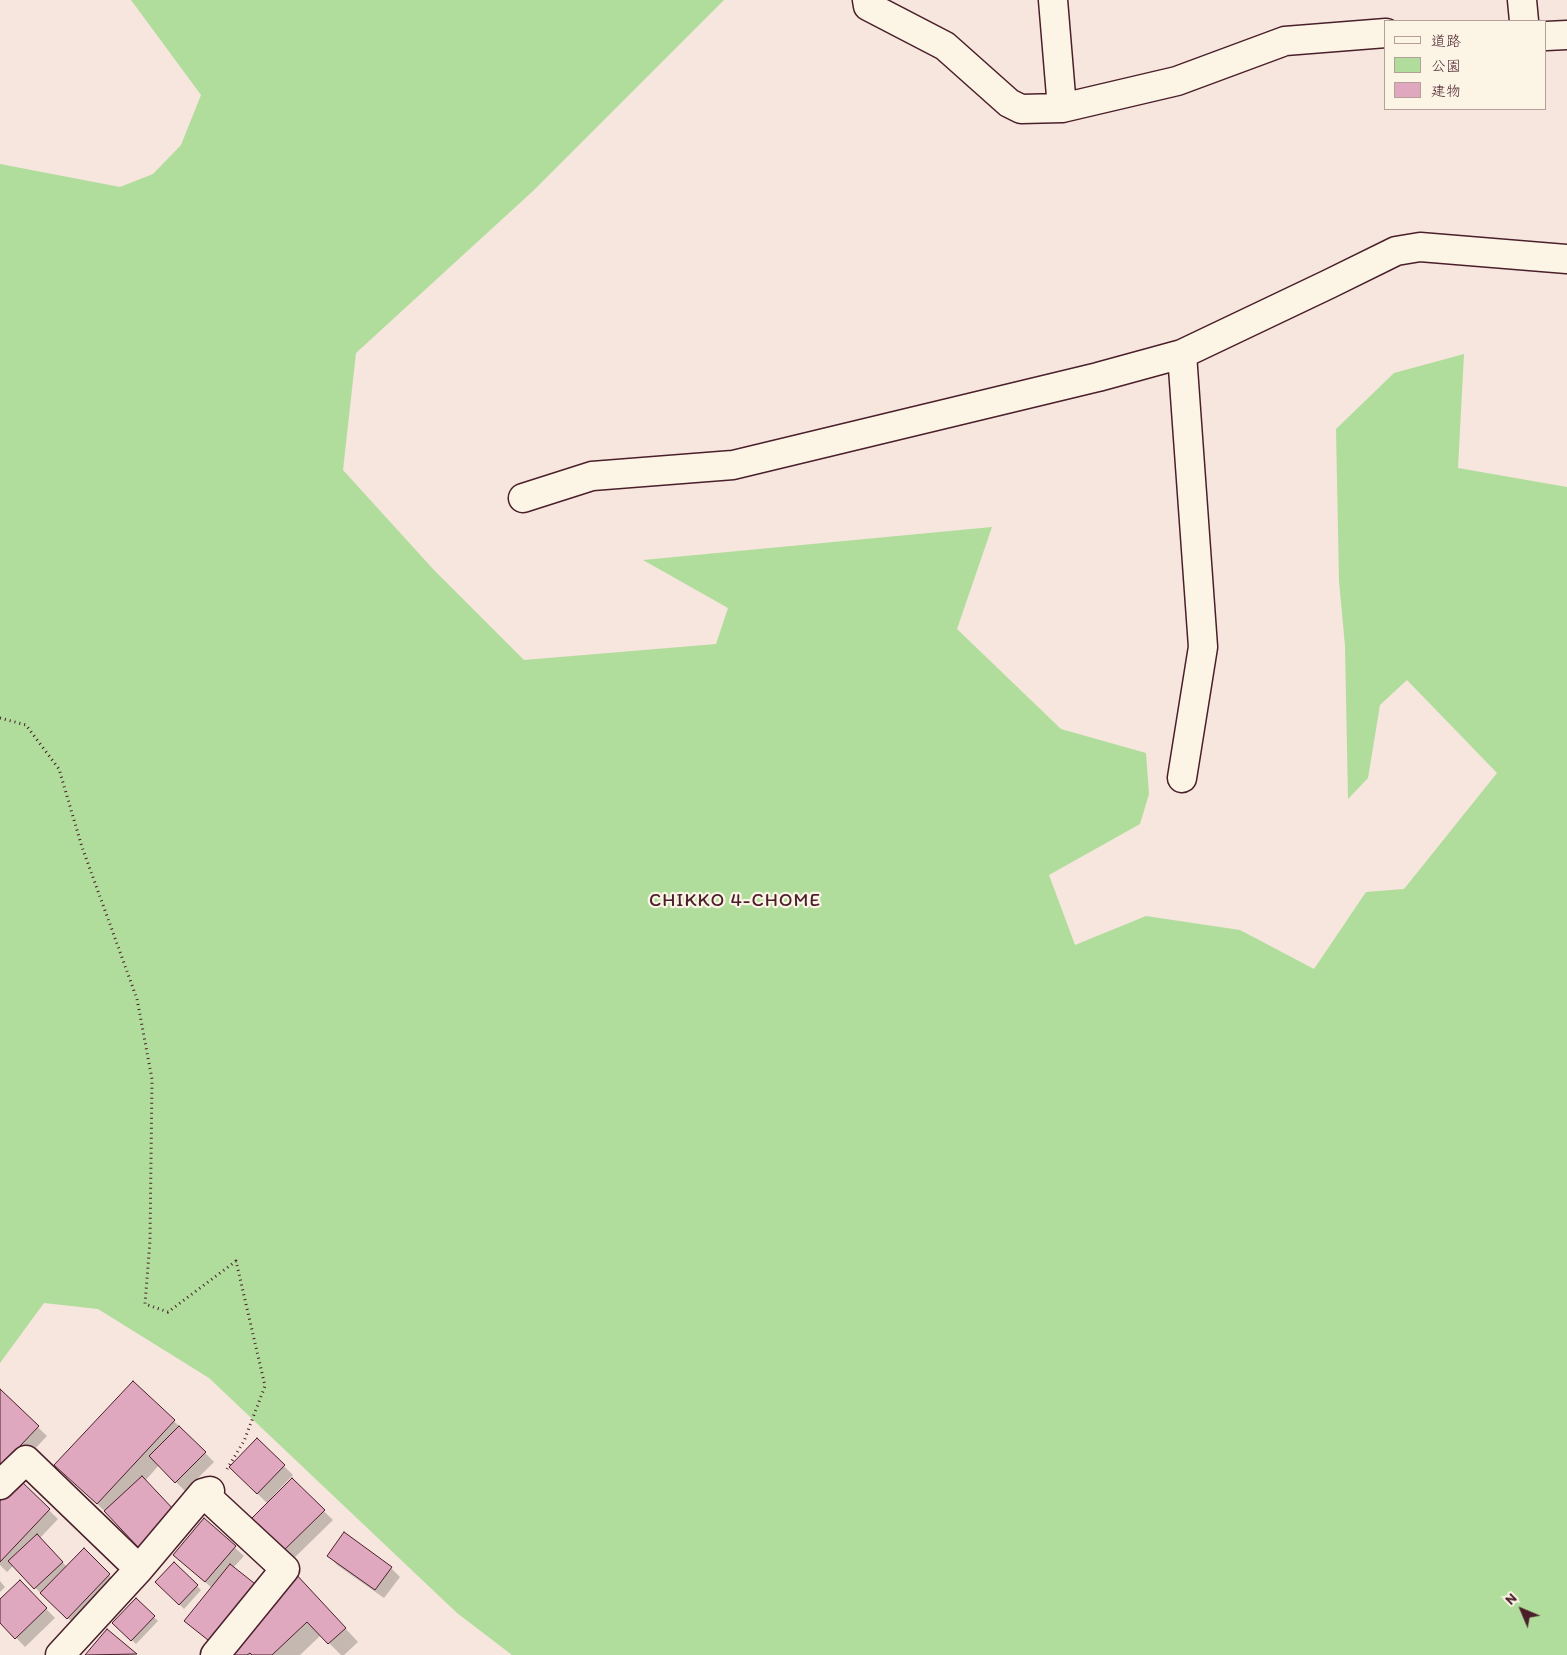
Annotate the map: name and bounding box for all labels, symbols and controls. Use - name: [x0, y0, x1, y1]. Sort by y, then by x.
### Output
- legend: [1384, 20, 1547, 110]
- text: 道路: [1431, 32, 1461, 50]
- text: 公園: [1431, 57, 1461, 75]
- text: 建物: [1431, 82, 1461, 100]
- district label: CHIKKO 4-CHOME: [647, 890, 823, 912]
- north arrow: [1497, 1585, 1547, 1635]
- text: N: [1502, 1590, 1520, 1608]

